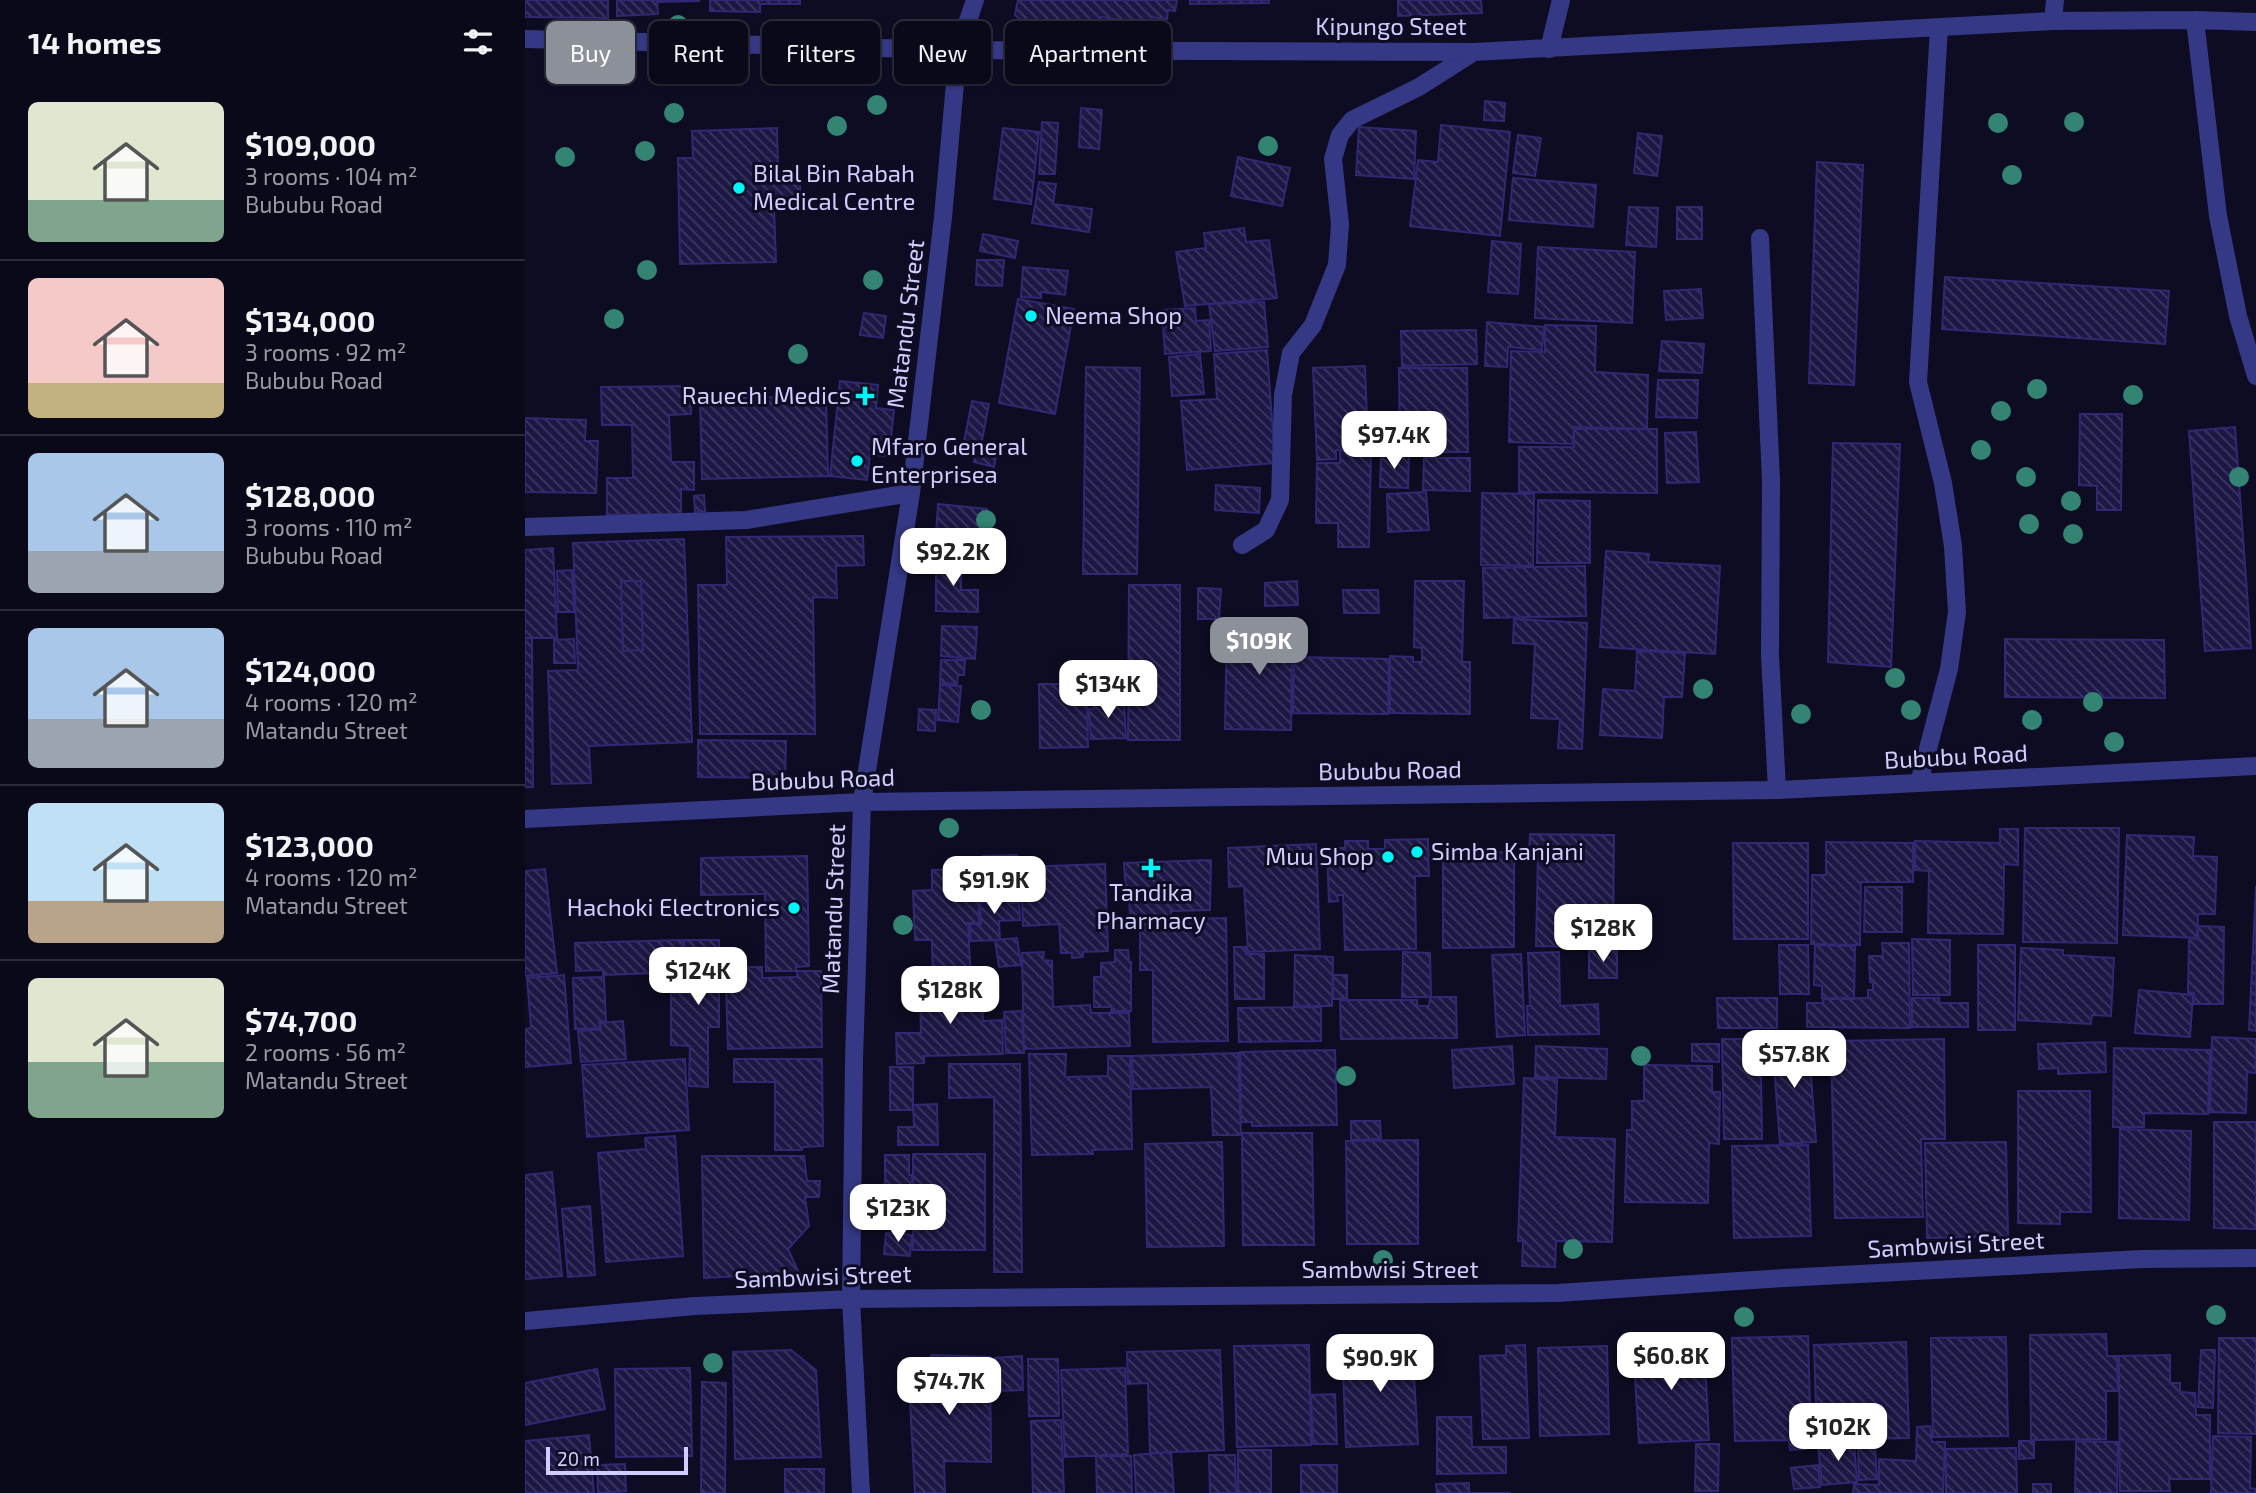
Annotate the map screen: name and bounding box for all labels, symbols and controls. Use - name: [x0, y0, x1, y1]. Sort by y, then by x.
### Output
- street label: Kipungo Steet: [1315, 11, 1467, 40]
- chip: Buy: [546, 21, 635, 84]
- chip: Rent: [649, 21, 748, 84]
- chip: Filters: [762, 21, 880, 84]
- chip: New: [894, 21, 991, 84]
- chip: Apartment: [1005, 21, 1171, 84]
- icon: filters: [459, 23, 497, 61]
- text: 14 homes: [28, 24, 162, 60]
- text: $109,000: [245, 126, 376, 162]
- icon: home: [84, 130, 168, 214]
- place label: Bilal Bin Rabah Medical Centre: [753, 158, 915, 215]
- text: 3 rooms · 104 m²: [245, 162, 417, 190]
- marker: Bilal Bin Rabah Medical Centre: [731, 180, 747, 196]
- text: Bububu Road: [245, 190, 383, 218]
- street label: Matandu Street: [880, 238, 929, 410]
- place label: Neema Shop: [1045, 300, 1182, 329]
- text: $134,000: [245, 302, 376, 338]
- icon: home: [84, 306, 168, 390]
- marker: Neema Shop: [1023, 308, 1039, 324]
- text: 3 rooms · 92 m²: [245, 338, 406, 366]
- text: Bububu Road: [245, 366, 383, 394]
- place label: Rauechi Medics: [682, 380, 851, 409]
- marker: Rauechi Medics: [857, 388, 873, 404]
- pin: $97.4K: [1337, 412, 1451, 471]
- text: $97.4K: [1358, 420, 1430, 448]
- place label: Mfaro General Enterprisea: [871, 431, 1027, 488]
- marker: Mfaro General Enterprisea: [849, 453, 865, 469]
- text: $128,000: [245, 477, 376, 513]
- icon: home: [84, 481, 168, 565]
- text: 3 rooms · 110 m²: [245, 513, 412, 541]
- pin: $92.2K: [896, 528, 1010, 588]
- text: $92.2K: [916, 537, 990, 565]
- text: Bububu Road: [245, 541, 383, 569]
- pin: $109K: [1210, 618, 1308, 677]
- text: $109K: [1226, 626, 1292, 654]
- text: $124,000: [245, 652, 376, 688]
- icon: home: [84, 656, 168, 740]
- pin: $134K: [1059, 660, 1157, 720]
- text: $134K: [1075, 669, 1141, 697]
- text: 4 rooms · 120 m²: [245, 688, 418, 716]
- text: Matandu Street: [245, 716, 408, 744]
- street label: Bububu Road: [1883, 737, 2029, 774]
- street label: Bububu Road: [1318, 754, 1462, 785]
- street label: Bububu Road: [751, 761, 895, 796]
- street label: Matandu Street: [815, 824, 850, 994]
- text: $123,000: [245, 827, 374, 863]
- icon: home: [84, 831, 168, 915]
- place label: Simba Kanjani: [1431, 836, 1584, 865]
- place label: Muu Shop: [1265, 841, 1374, 870]
- marker: Simba Kanjani: [1409, 844, 1425, 860]
- marker: Muu Shop: [1380, 849, 1396, 865]
- pin: $91.9K: [937, 856, 1051, 916]
- marker: Tandika Pharmacy: [1143, 860, 1159, 876]
- text: 4 rooms · 120 m²: [245, 863, 418, 891]
- text: $91.9K: [959, 865, 1029, 893]
- place label: Tandika Pharmacy: [1096, 877, 1206, 934]
- text: Matandu Street: [245, 891, 408, 919]
- place label: Hachoki Electronics: [567, 892, 780, 921]
- marker: Hachoki Electronics: [786, 900, 802, 916]
- pin: $128K: [1554, 904, 1652, 964]
- text: $128K: [1570, 913, 1636, 941]
- pin: $124K: [649, 948, 747, 1007]
- text: $124K: [665, 956, 731, 984]
- pin: $128K: [901, 967, 999, 1026]
- text: $128K: [917, 975, 983, 1003]
- text: $74,700: [245, 1002, 357, 1038]
- icon: home: [84, 1006, 168, 1090]
- pin: $57.8K: [1737, 1030, 1851, 1090]
- text: 2 rooms · 56 m²: [245, 1038, 406, 1066]
- text: $57.8K: [1758, 1039, 1830, 1067]
- text: Matandu Street: [245, 1066, 408, 1094]
- pin: $123K: [849, 1184, 947, 1244]
- text: $123K: [866, 1193, 930, 1221]
- street label: Sambwisi Street: [1867, 1224, 2045, 1263]
- street label: Sambwisi Street: [1301, 1254, 1479, 1283]
- street label: Sambwisi Street: [734, 1258, 912, 1293]
- pin: $60.8K: [1614, 1332, 1728, 1392]
- pin: $90.9K: [1323, 1334, 1437, 1394]
- text: $60.8K: [1633, 1341, 1709, 1369]
- text: $90.9K: [1342, 1343, 1418, 1371]
- pin: $74.7K: [892, 1358, 1006, 1417]
- text: $74.7K: [913, 1366, 985, 1394]
- pin: $102K: [1789, 1404, 1887, 1463]
- text: $102K: [1805, 1412, 1871, 1440]
- scale bar: [546, 1444, 688, 1476]
- text: 20 m: [557, 1447, 600, 1470]

